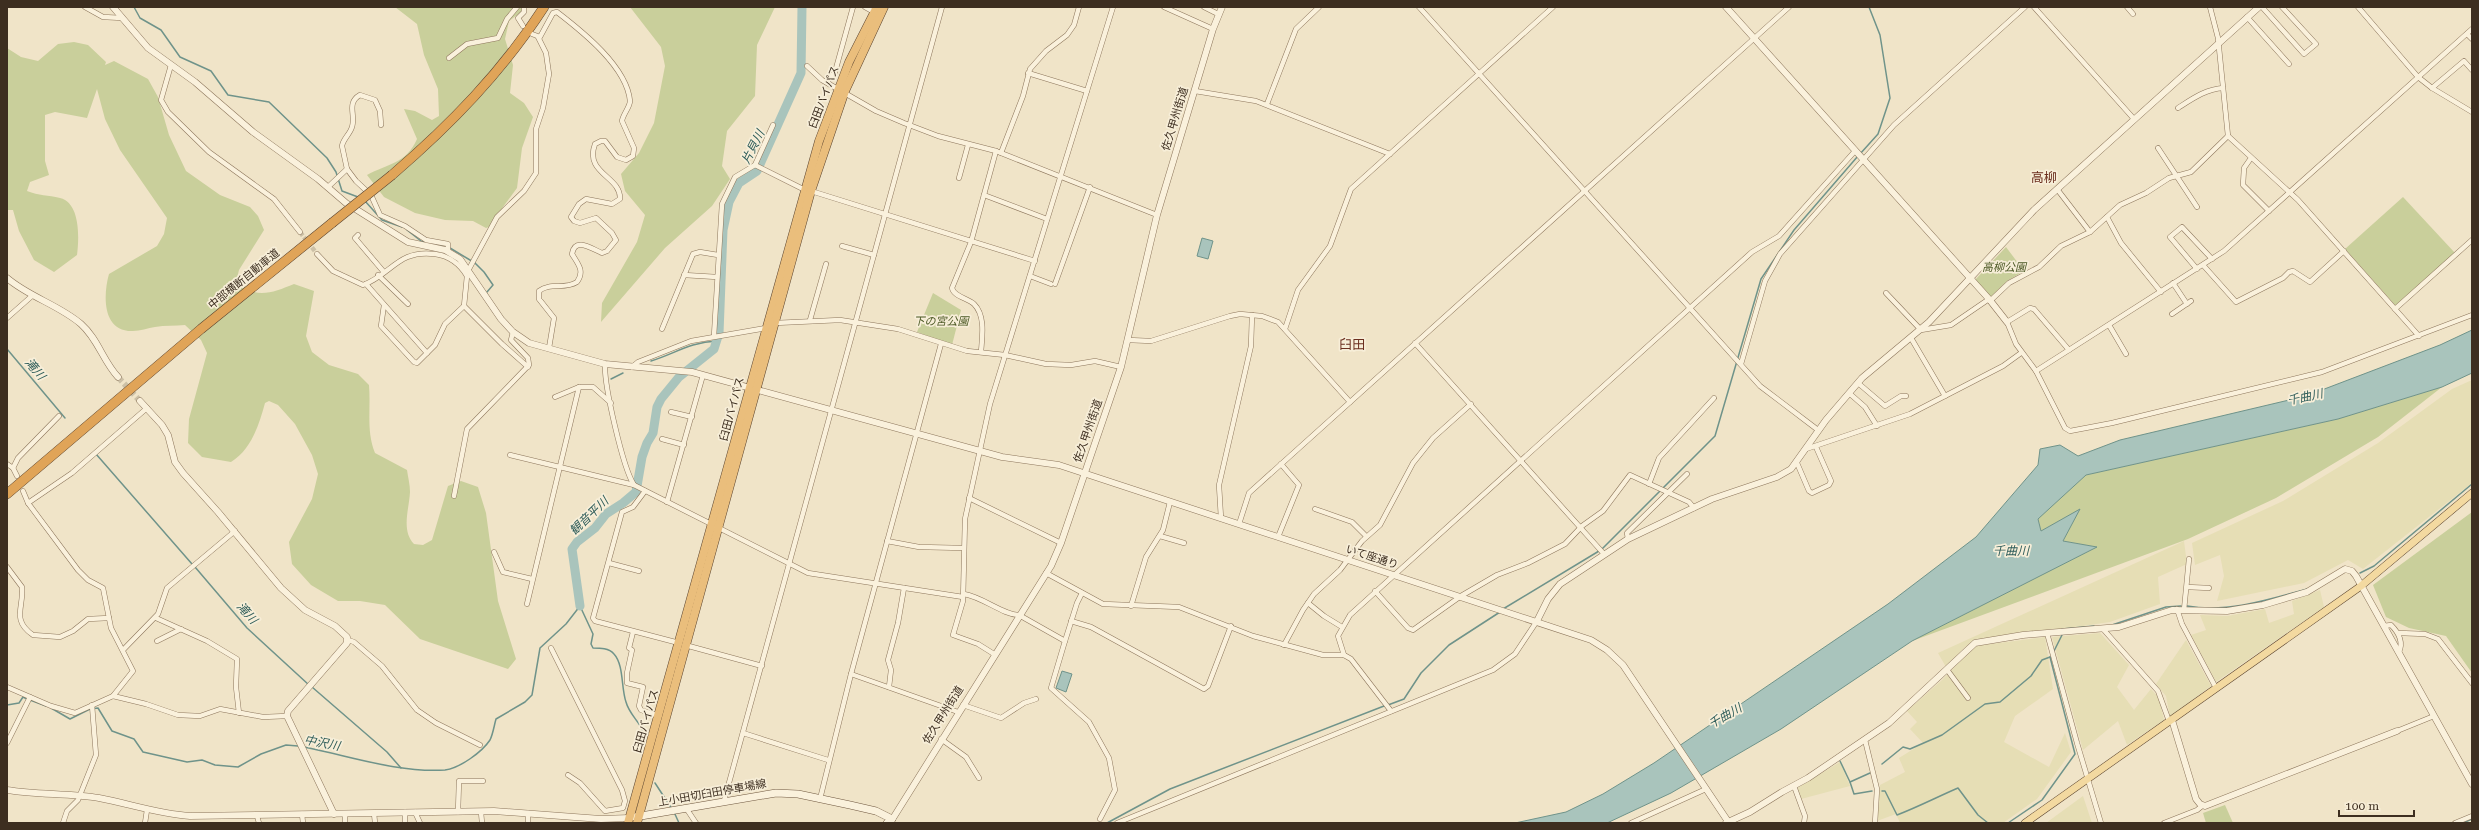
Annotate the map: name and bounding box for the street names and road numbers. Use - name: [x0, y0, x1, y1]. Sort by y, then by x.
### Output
- street label: 臼田バイパス: [806, 64, 842, 130]
- street label: 佐久甲州街道: [1159, 86, 1191, 152]
- street label: 中部横断自動車道: [206, 246, 282, 312]
- street label: 臼田バイパス: [717, 376, 747, 442]
- street label: 佐久甲州街道: [1071, 398, 1105, 464]
- street label: いて座通り: [1344, 542, 1400, 572]
- street label: 佐久甲州街道: [920, 684, 966, 746]
- street label: 臼田バイパス: [631, 688, 661, 754]
- street label: 上小田切臼田停車場線: [657, 777, 767, 809]

